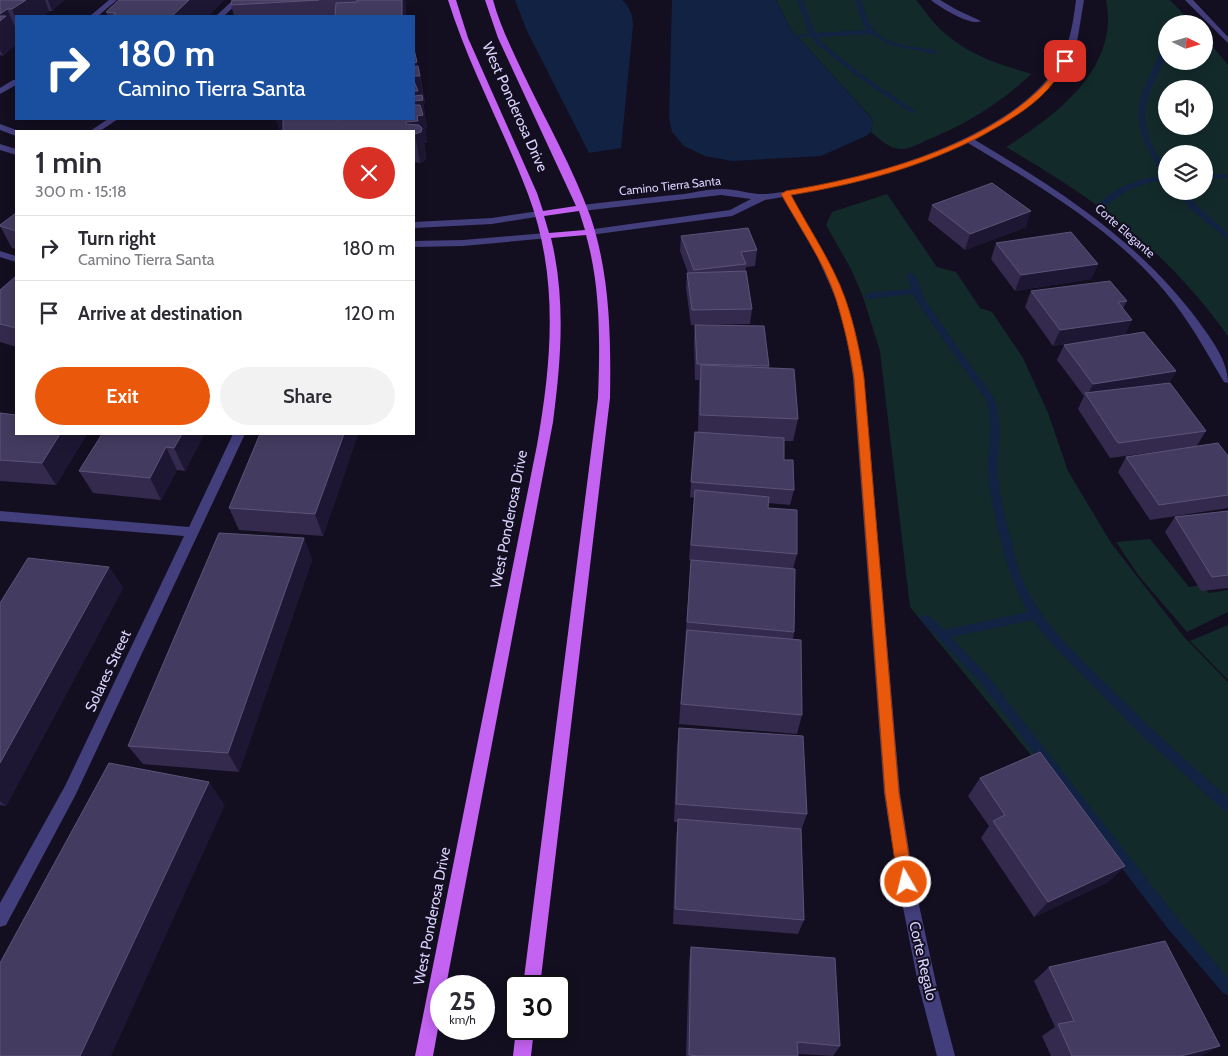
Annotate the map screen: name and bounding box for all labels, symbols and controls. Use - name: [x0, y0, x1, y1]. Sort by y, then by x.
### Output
- north arrow: [1158, 15, 1212, 70]
- map controls: [1158, 15, 1213, 200]
- text: 180 m: [118, 32, 215, 75]
- icon: right: [35, 35, 100, 100]
- street label: West Ponderosa Drive: [478, 39, 552, 175]
- pin: [1044, 40, 1086, 82]
- icon: arrive: [1051, 47, 1079, 75]
- text: Camino Tierra Santa: [118, 75, 306, 102]
- button: sound: [1158, 80, 1213, 135]
- text: 1 min: [35, 144, 102, 181]
- button: layers: [1158, 145, 1213, 200]
- button: close: [343, 147, 395, 199]
- street label: Camino Tierra Santa: [618, 173, 722, 198]
- text: 300 m · 15:18: [35, 182, 127, 201]
- street label: Corte Elegante: [1092, 201, 1158, 261]
- text: Turn right: [78, 227, 156, 250]
- icon: right: [35, 234, 63, 262]
- text: 180 m: [343, 237, 395, 260]
- text: Camino Tierra Santa: [78, 250, 214, 269]
- icon: arrive: [35, 299, 63, 327]
- text: Arrive at destination: [78, 302, 242, 325]
- text: 120 m: [345, 302, 395, 325]
- button: Exit: [35, 367, 210, 425]
- button: Share: [220, 367, 395, 425]
- street label: West Ponderosa Drive: [487, 448, 531, 590]
- street label: Solares Street: [81, 627, 135, 715]
- street label: West Ponderosa Drive: [410, 845, 454, 987]
- position arrow: [879, 855, 931, 907]
- street label: Corte Regalo: [905, 920, 941, 1002]
- speed limit sign: 30: [505, 975, 570, 1040]
- text: 25: [449, 986, 476, 1016]
- text: km/h: [449, 1012, 476, 1027]

